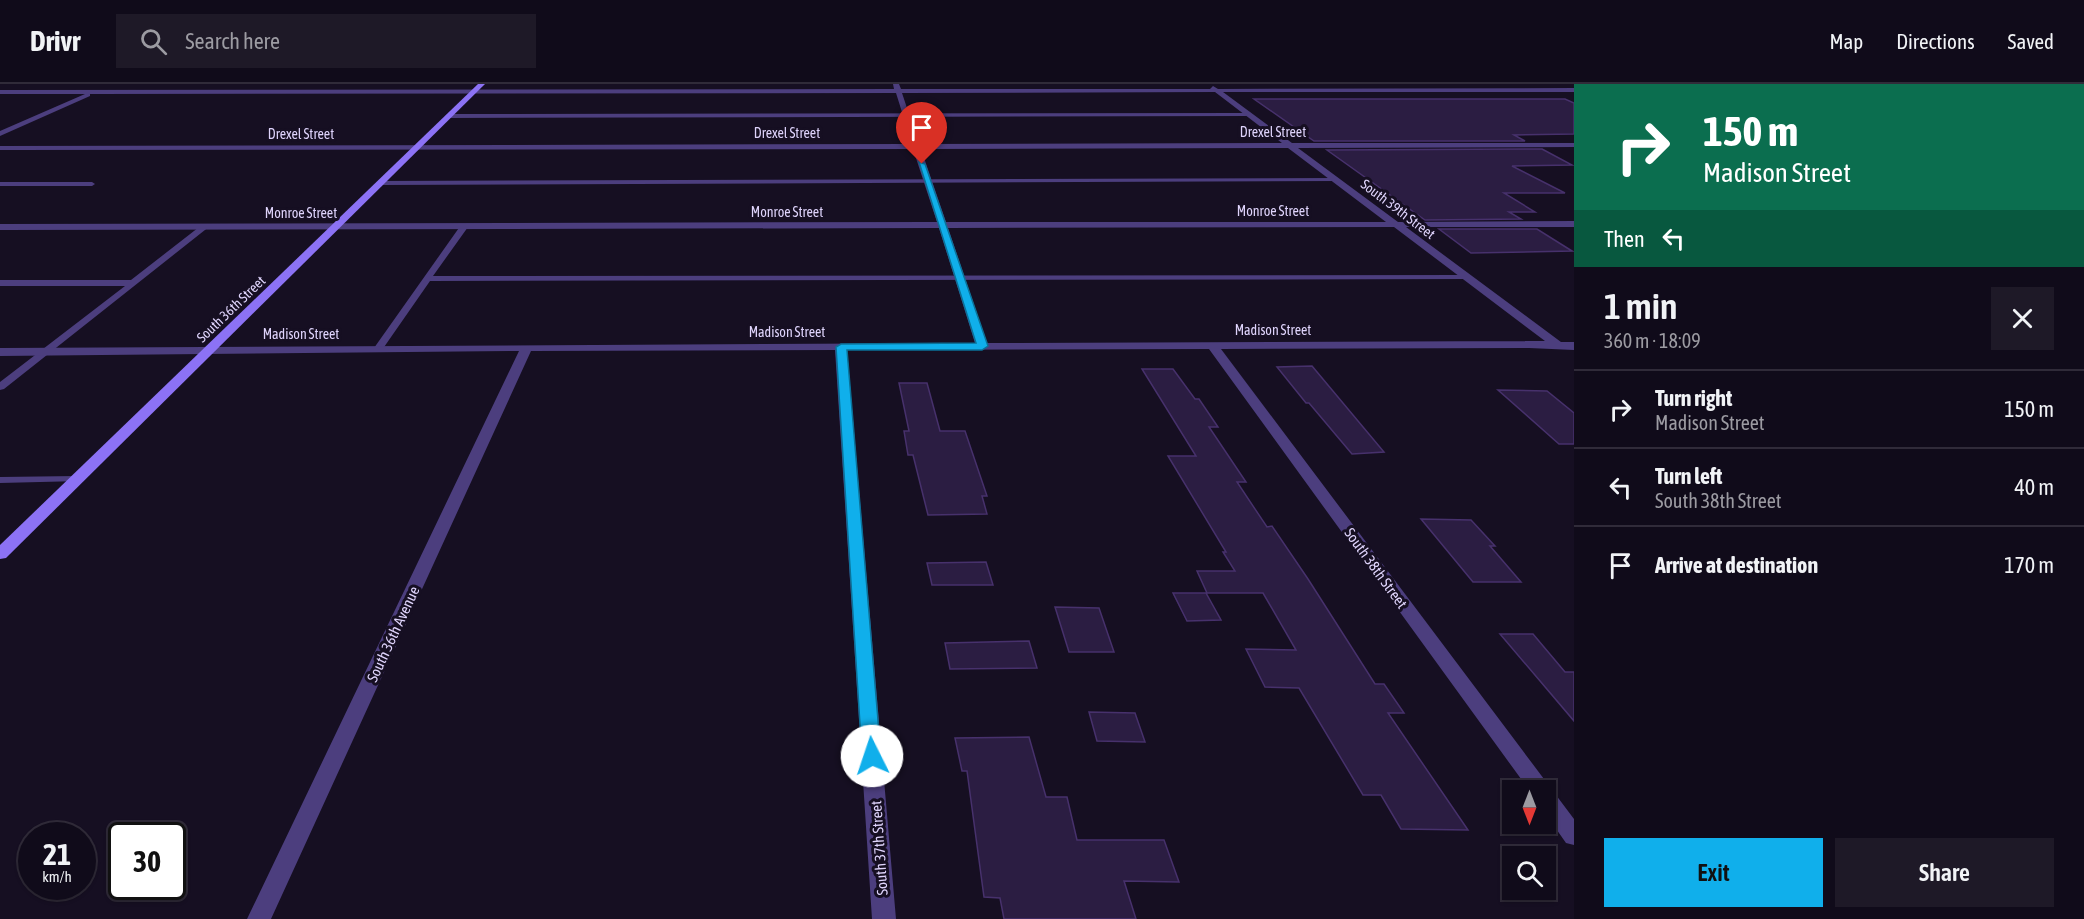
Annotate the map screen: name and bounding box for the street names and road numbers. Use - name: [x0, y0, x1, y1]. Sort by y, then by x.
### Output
- street label: Drexel Street: [1240, 124, 1306, 140]
- street label: Drexel Street: [754, 125, 820, 141]
- street label: Drexel Street: [268, 126, 334, 142]
- street label: South 39th Street: [1358, 176, 1438, 242]
- street label: Monroe Street: [1237, 203, 1309, 219]
- street label: Monroe Street: [751, 204, 823, 220]
- street label: Monroe Street: [265, 205, 337, 221]
- street label: South 36th Street: [194, 272, 268, 346]
- street label: Madison Street: [1235, 322, 1311, 338]
- street label: Madison Street: [749, 324, 825, 340]
- street label: Madison Street: [263, 326, 339, 342]
- street label: South 38th Street: [1341, 525, 1411, 611]
- street label: South 36th Avenue: [363, 583, 423, 685]
- street label: South 37th Street: [867, 800, 891, 896]

